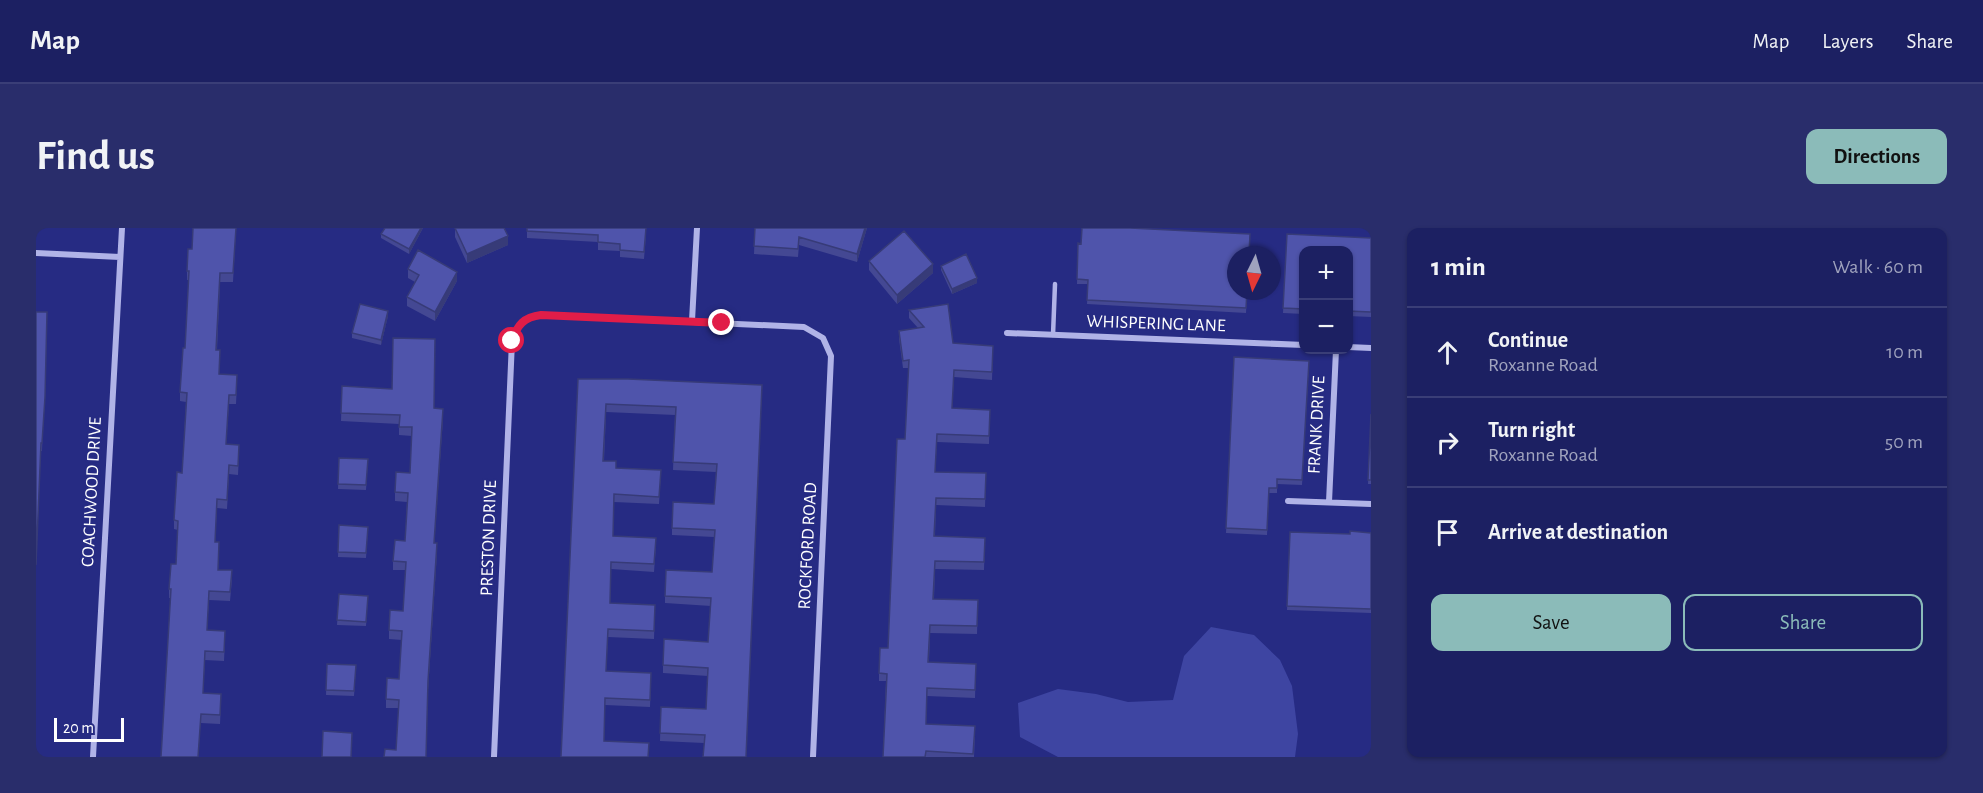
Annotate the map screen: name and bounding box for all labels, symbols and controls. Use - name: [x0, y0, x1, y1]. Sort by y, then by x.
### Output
- text: Map: [30, 27, 80, 55]
- text: Map: [1753, 31, 1789, 52]
- text: Layers: [1822, 31, 1873, 52]
- text: Share: [1906, 31, 1953, 52]
- button: Directions: [1806, 129, 1947, 184]
- text: Find us: [36, 135, 155, 177]
- north arrow: [1227, 246, 1281, 300]
- map controls: [1299, 246, 1353, 354]
- button: +: [1299, 246, 1353, 300]
- text: 1 min: [1431, 254, 1486, 280]
- text: Walk · 60 m: [1832, 257, 1923, 277]
- button: −: [1299, 300, 1353, 354]
- route end: [708, 309, 734, 335]
- street label: WHISPERING LANE: [1086, 313, 1226, 335]
- route start: [498, 327, 524, 353]
- text: Continue: [1488, 329, 1568, 351]
- icon: ahead: [1431, 336, 1464, 369]
- text: 10 m: [1886, 342, 1923, 362]
- text: Roxanne Road: [1488, 355, 1598, 375]
- street label: FRANK DRIVE: [1305, 375, 1329, 475]
- street label: COACHWOOD DRIVE: [79, 416, 105, 567]
- text: Turn right: [1488, 419, 1575, 441]
- icon: right: [1431, 426, 1464, 459]
- text: 50 m: [1885, 432, 1923, 452]
- text: Roxanne Road: [1488, 445, 1598, 465]
- street label: PRESTON DRIVE: [478, 479, 500, 596]
- street label: ROCKFORD ROAD: [796, 482, 820, 610]
- icon: arrive: [1431, 516, 1464, 549]
- text: Arrive at destination: [1488, 521, 1668, 543]
- button: Save: [1431, 594, 1671, 651]
- button: Share: [1683, 594, 1923, 651]
- scale bar: [54, 715, 124, 742]
- text: 20 m: [63, 720, 94, 736]

